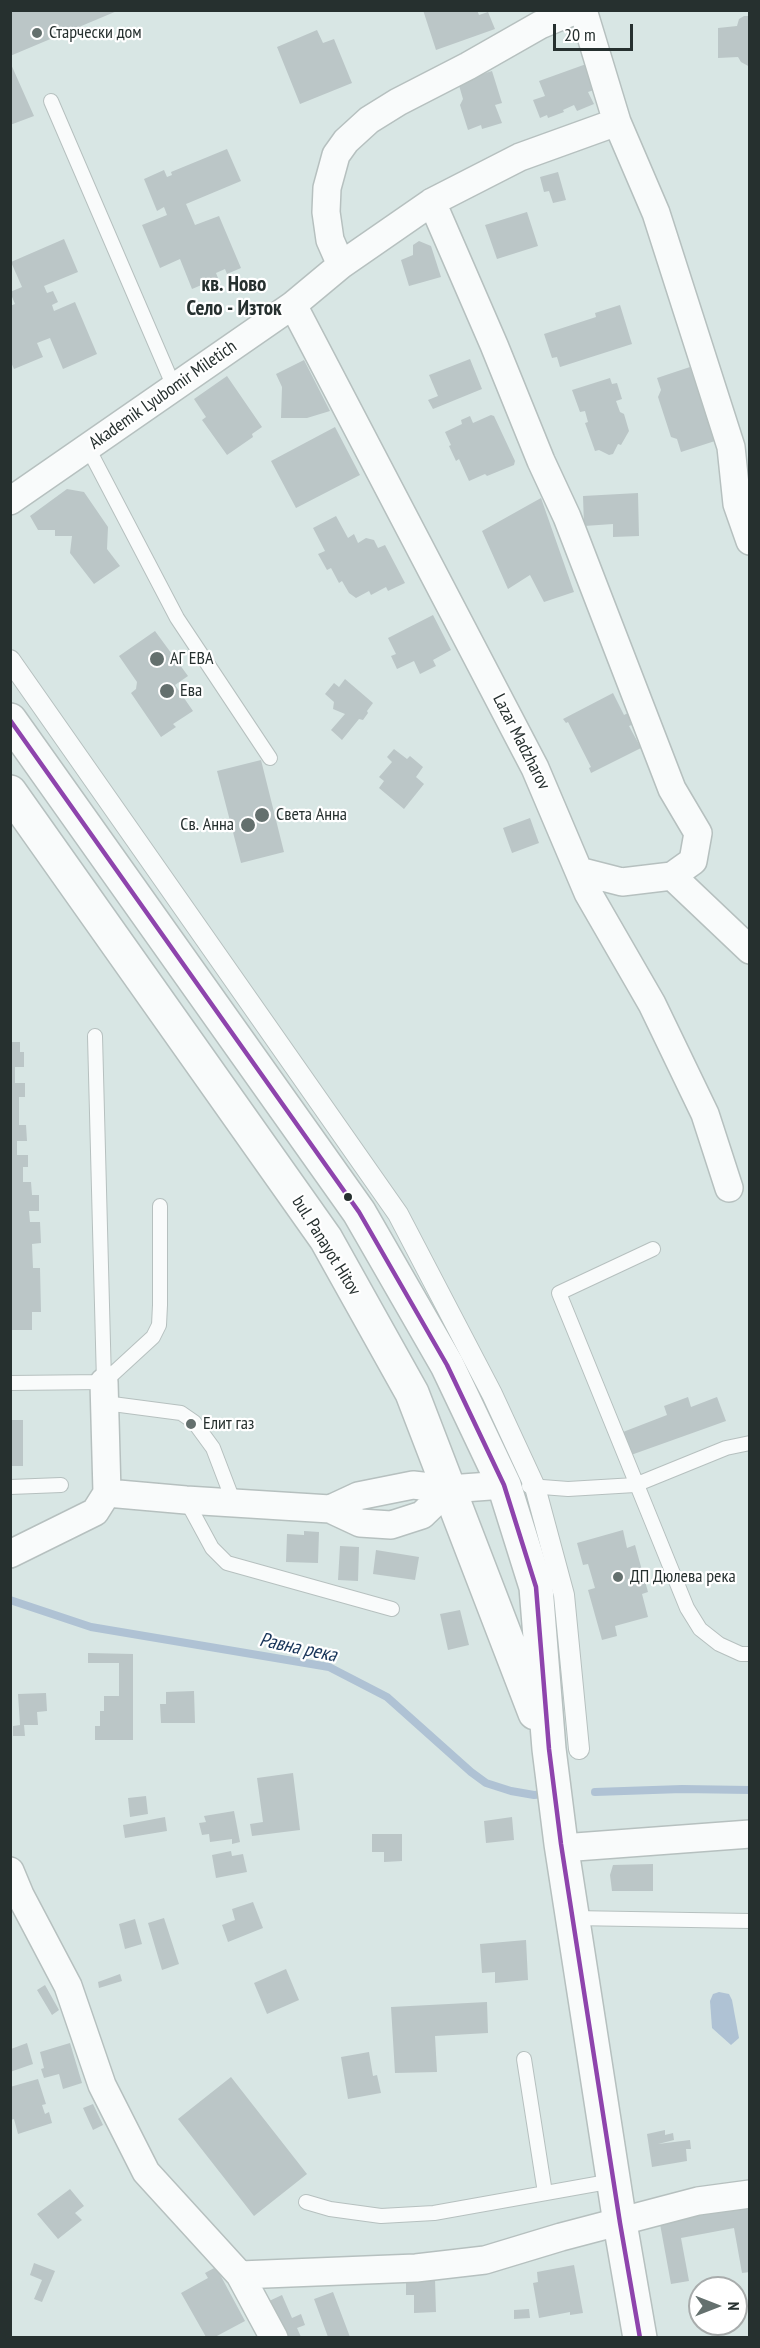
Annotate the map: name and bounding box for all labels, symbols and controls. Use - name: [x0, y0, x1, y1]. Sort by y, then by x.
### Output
- scale bar: [556, 12, 636, 50]
- place label: Старчески дом: [49, 22, 142, 44]
- text: 20 m: [564, 23, 596, 46]
- marker: Старчески дом: [30, 26, 44, 40]
- district label: кв. Ново Село - Изток: [186, 272, 282, 322]
- street label: Akademik Lyubomir Miletich: [85, 336, 241, 454]
- place label: АГ ЕВА: [170, 648, 213, 670]
- marker: АГ ЕВА: [148, 650, 166, 668]
- place label: Ева: [180, 680, 202, 702]
- marker: Ева: [158, 682, 176, 700]
- street label: Lazar Madzharov: [488, 691, 554, 793]
- place label: Света Анна: [276, 804, 347, 826]
- marker: Света Анна: [253, 806, 271, 824]
- place label: Св. Анна: [180, 814, 234, 836]
- marker: Св. Анна: [239, 816, 257, 834]
- unlabelled marker: [342, 1191, 354, 1203]
- street label: bul. Panayot Hitov: [287, 1192, 365, 1300]
- place label: Елит газ: [203, 1413, 254, 1435]
- marker: Елит газ: [184, 1417, 198, 1431]
- place label: ДП Дюлева река: [630, 1566, 736, 1588]
- marker: ДП Дюлева река: [611, 1570, 625, 1584]
- water label: Равна река: [257, 1628, 339, 1668]
- north arrow: [688, 2276, 748, 2336]
- text: N: [724, 2302, 744, 2310]

